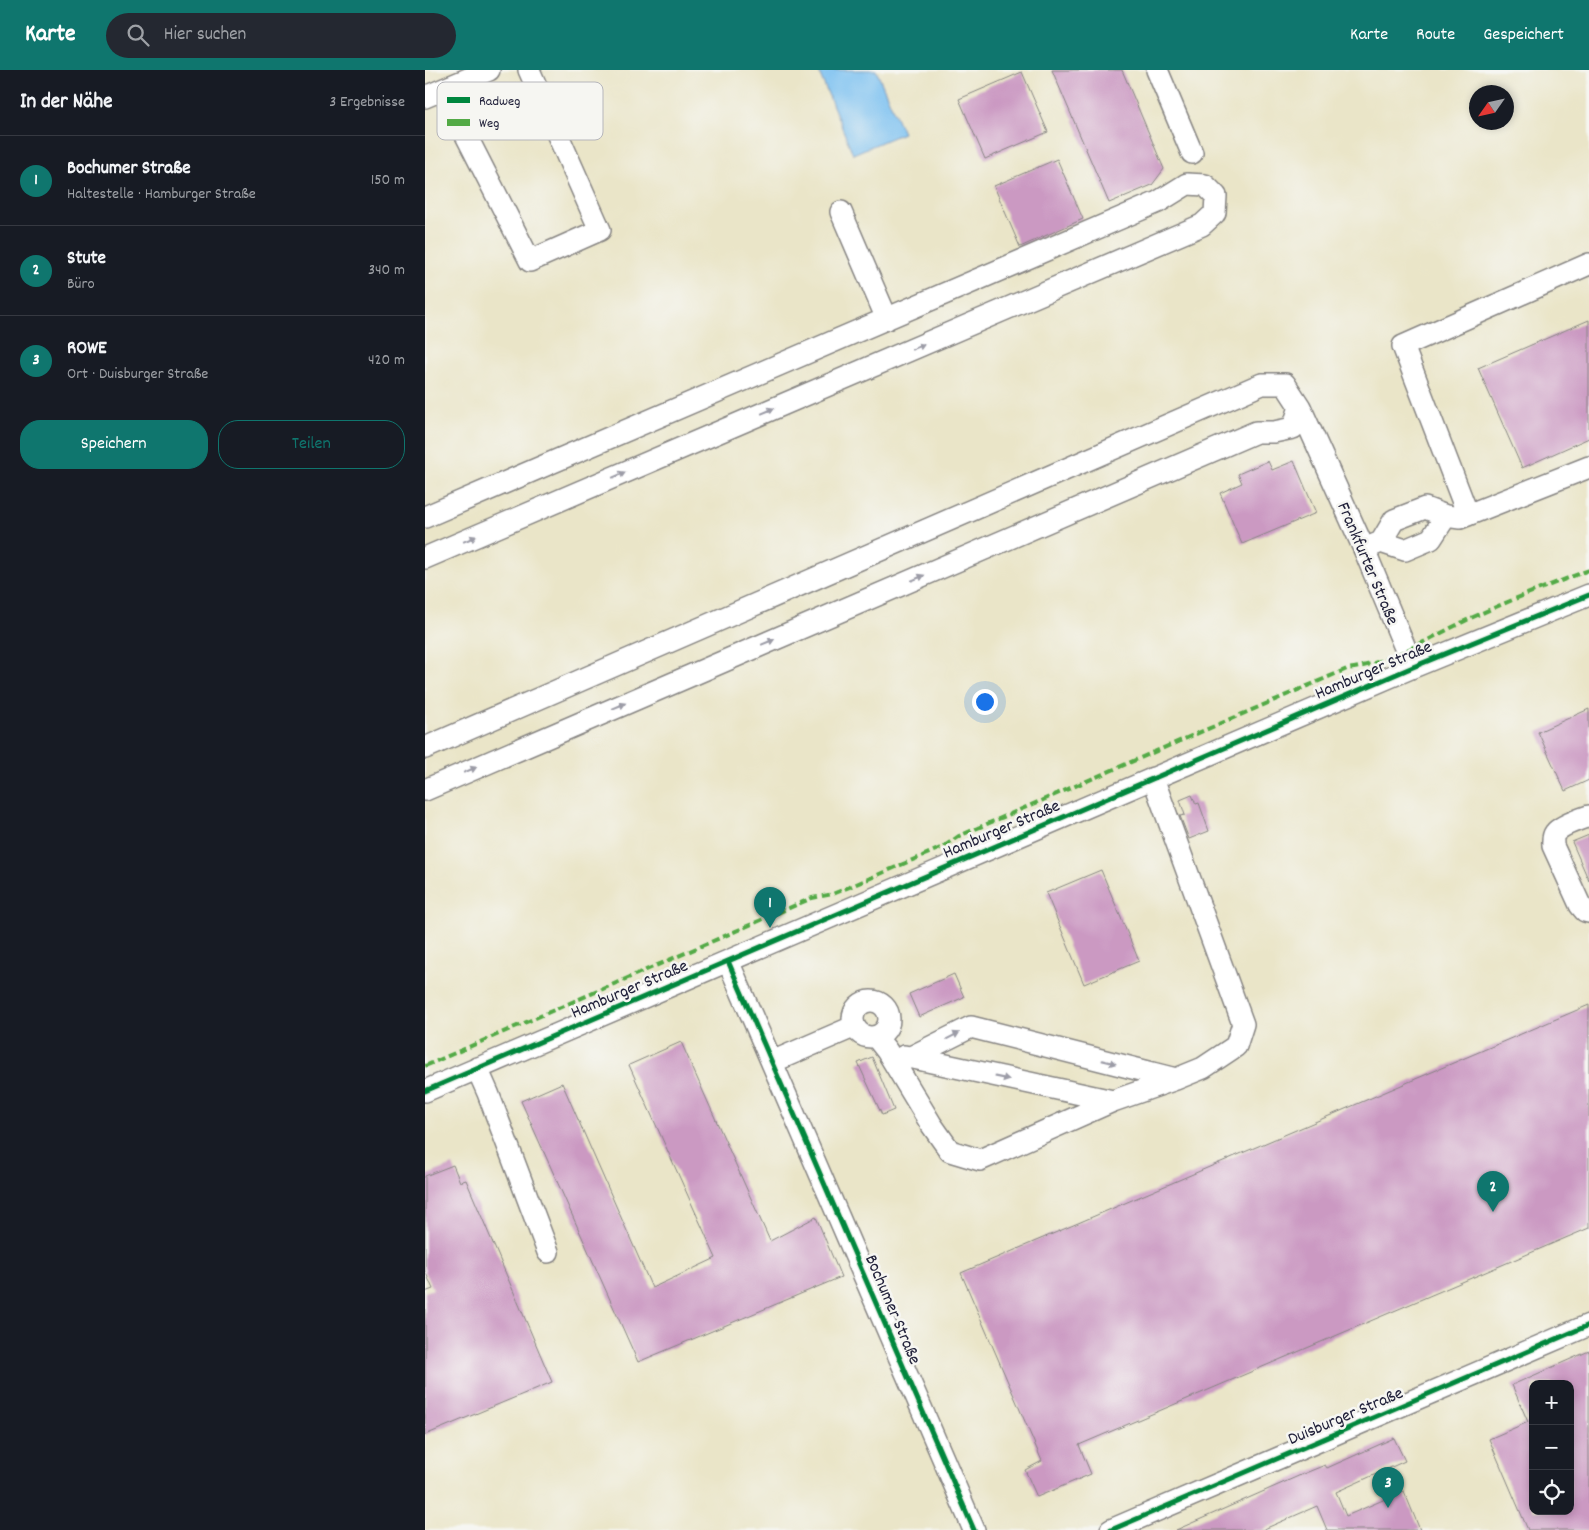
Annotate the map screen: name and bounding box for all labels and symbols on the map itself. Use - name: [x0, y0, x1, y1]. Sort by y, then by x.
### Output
- legend: [437, 82, 603, 140]
- north arrow: [1469, 85, 1514, 130]
- text: Radweg: [479, 92, 520, 112]
- text: Weg: [479, 114, 499, 134]
- one-way arrow: [911, 343, 926, 351]
- one-way arrow: [761, 407, 776, 414]
- one-way arrow: [612, 471, 627, 479]
- street label: Frankfurter Straße: [1330, 499, 1404, 629]
- one-way arrow: [463, 535, 477, 543]
- one-way arrow: [910, 573, 925, 581]
- street label: Hamburger Straße: [1312, 635, 1436, 707]
- one-way arrow: [761, 637, 775, 645]
- your location: [972, 689, 998, 715]
- one-way arrow: [612, 702, 626, 710]
- one-way arrow: [463, 766, 477, 774]
- street label: Hamburger Straße: [940, 794, 1064, 866]
- pin: 1: [754, 887, 786, 928]
- street label: Hamburger Straße: [568, 954, 692, 1026]
- one-way arrow: [946, 1032, 960, 1040]
- one-way arrow: [1101, 1058, 1116, 1066]
- one-way arrow: [995, 1074, 1011, 1082]
- pin: 2: [1477, 1171, 1509, 1212]
- street label: Bochumer Straße: [857, 1251, 926, 1369]
- street label: Duisburger Straße: [1285, 1382, 1408, 1453]
- pin: 3: [1372, 1467, 1404, 1508]

